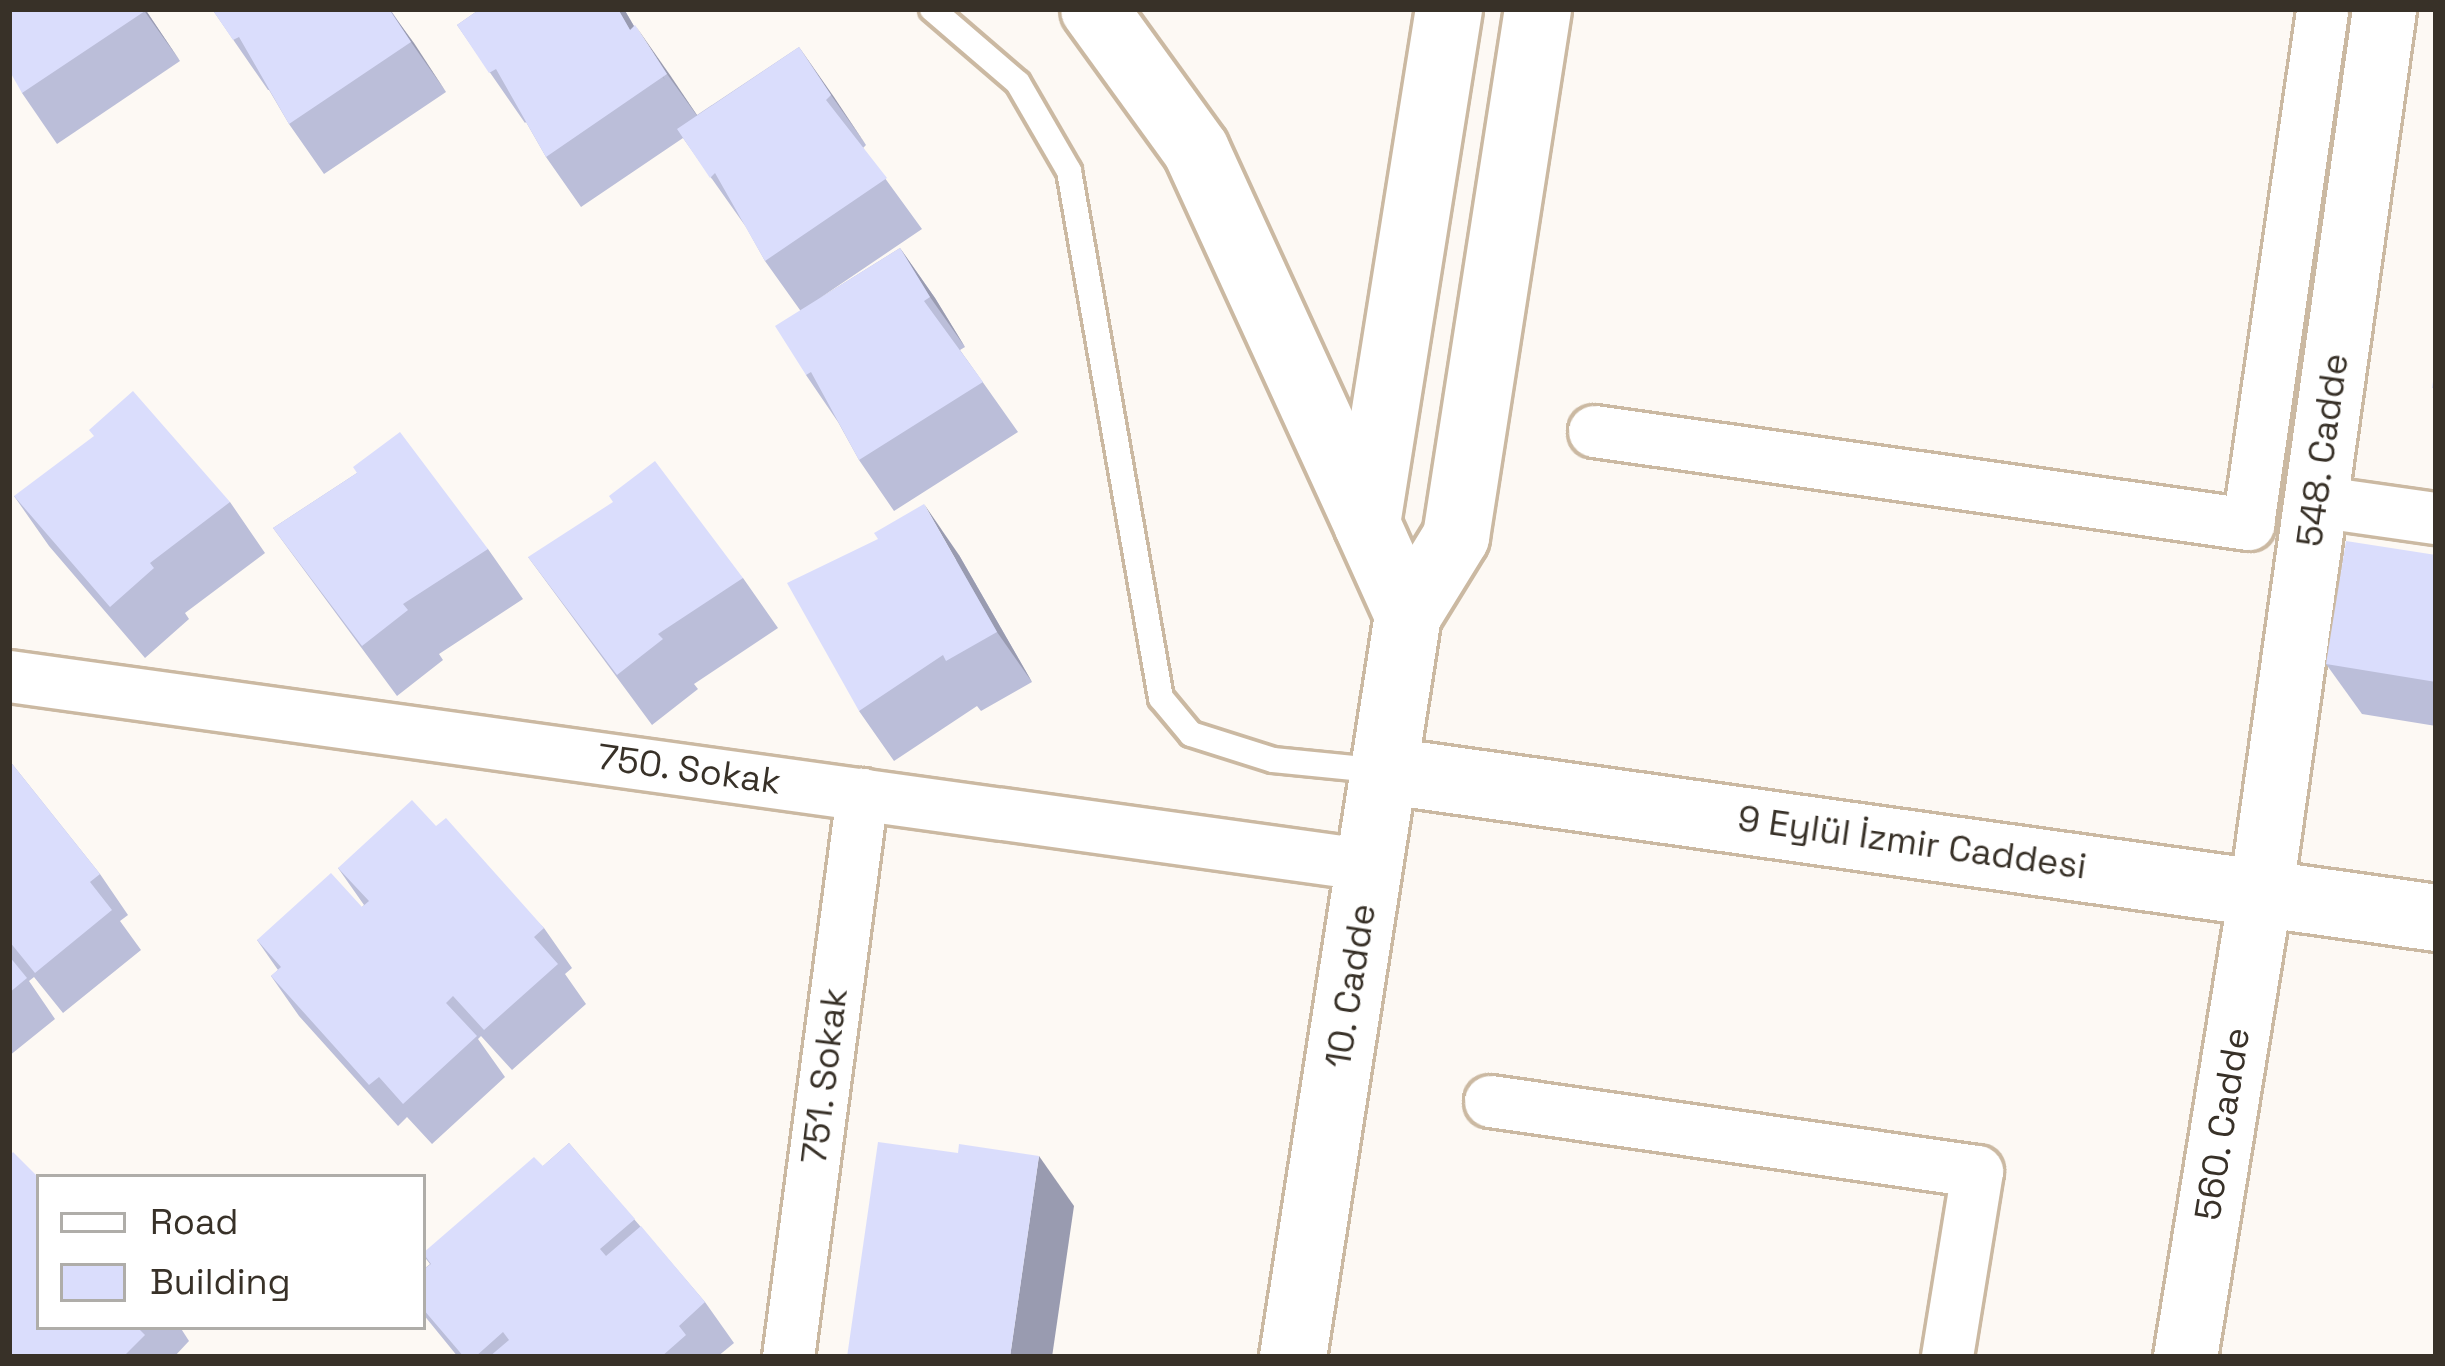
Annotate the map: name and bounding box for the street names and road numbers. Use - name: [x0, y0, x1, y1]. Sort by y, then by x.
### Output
- street label: 548. Cadde: [2288, 350, 2358, 550]
- street label: 750. Sokak: [594, 736, 784, 804]
- street label: 9 Eylül İzmir Caddesi: [1735, 797, 2089, 889]
- street label: 10. Cadde: [1317, 900, 1385, 1072]
- street label: 751. Sokak: [793, 985, 857, 1167]
- street label: 560. Cadde: [2186, 1024, 2260, 1224]

